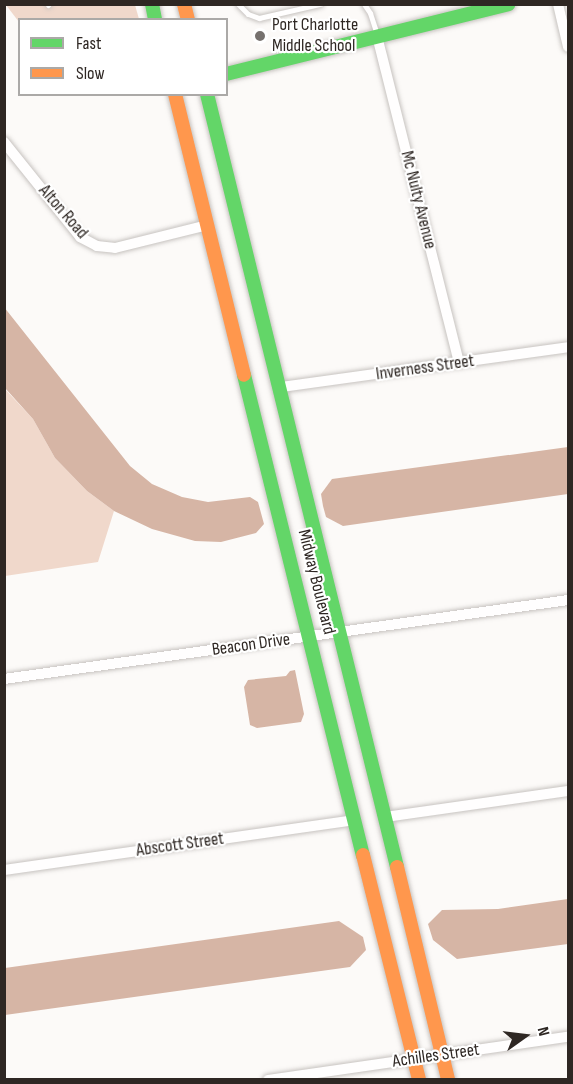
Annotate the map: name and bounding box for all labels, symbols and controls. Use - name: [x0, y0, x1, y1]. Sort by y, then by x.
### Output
- place label: Port Charlotte Middle School: [272, 15, 358, 57]
- legend: [18, 18, 228, 96]
- marker: Port Charlotte Middle School: [253, 29, 267, 43]
- text: Fast: [76, 33, 101, 54]
- text: Slow: [76, 63, 105, 84]
- street label: Mc Nulty Avenue: [395, 149, 441, 251]
- street label: Alton Road: [34, 181, 92, 243]
- street label: Inverness Street: [374, 350, 476, 386]
- street label: Midway Boulevard: [293, 527, 339, 637]
- street label: Beacon Drive: [210, 629, 292, 661]
- street label: Abscott Street: [135, 828, 225, 862]
- north arrow: [495, 1006, 555, 1066]
- text: N: [533, 1025, 553, 1038]
- street label: Achilles Street: [391, 1039, 481, 1073]

